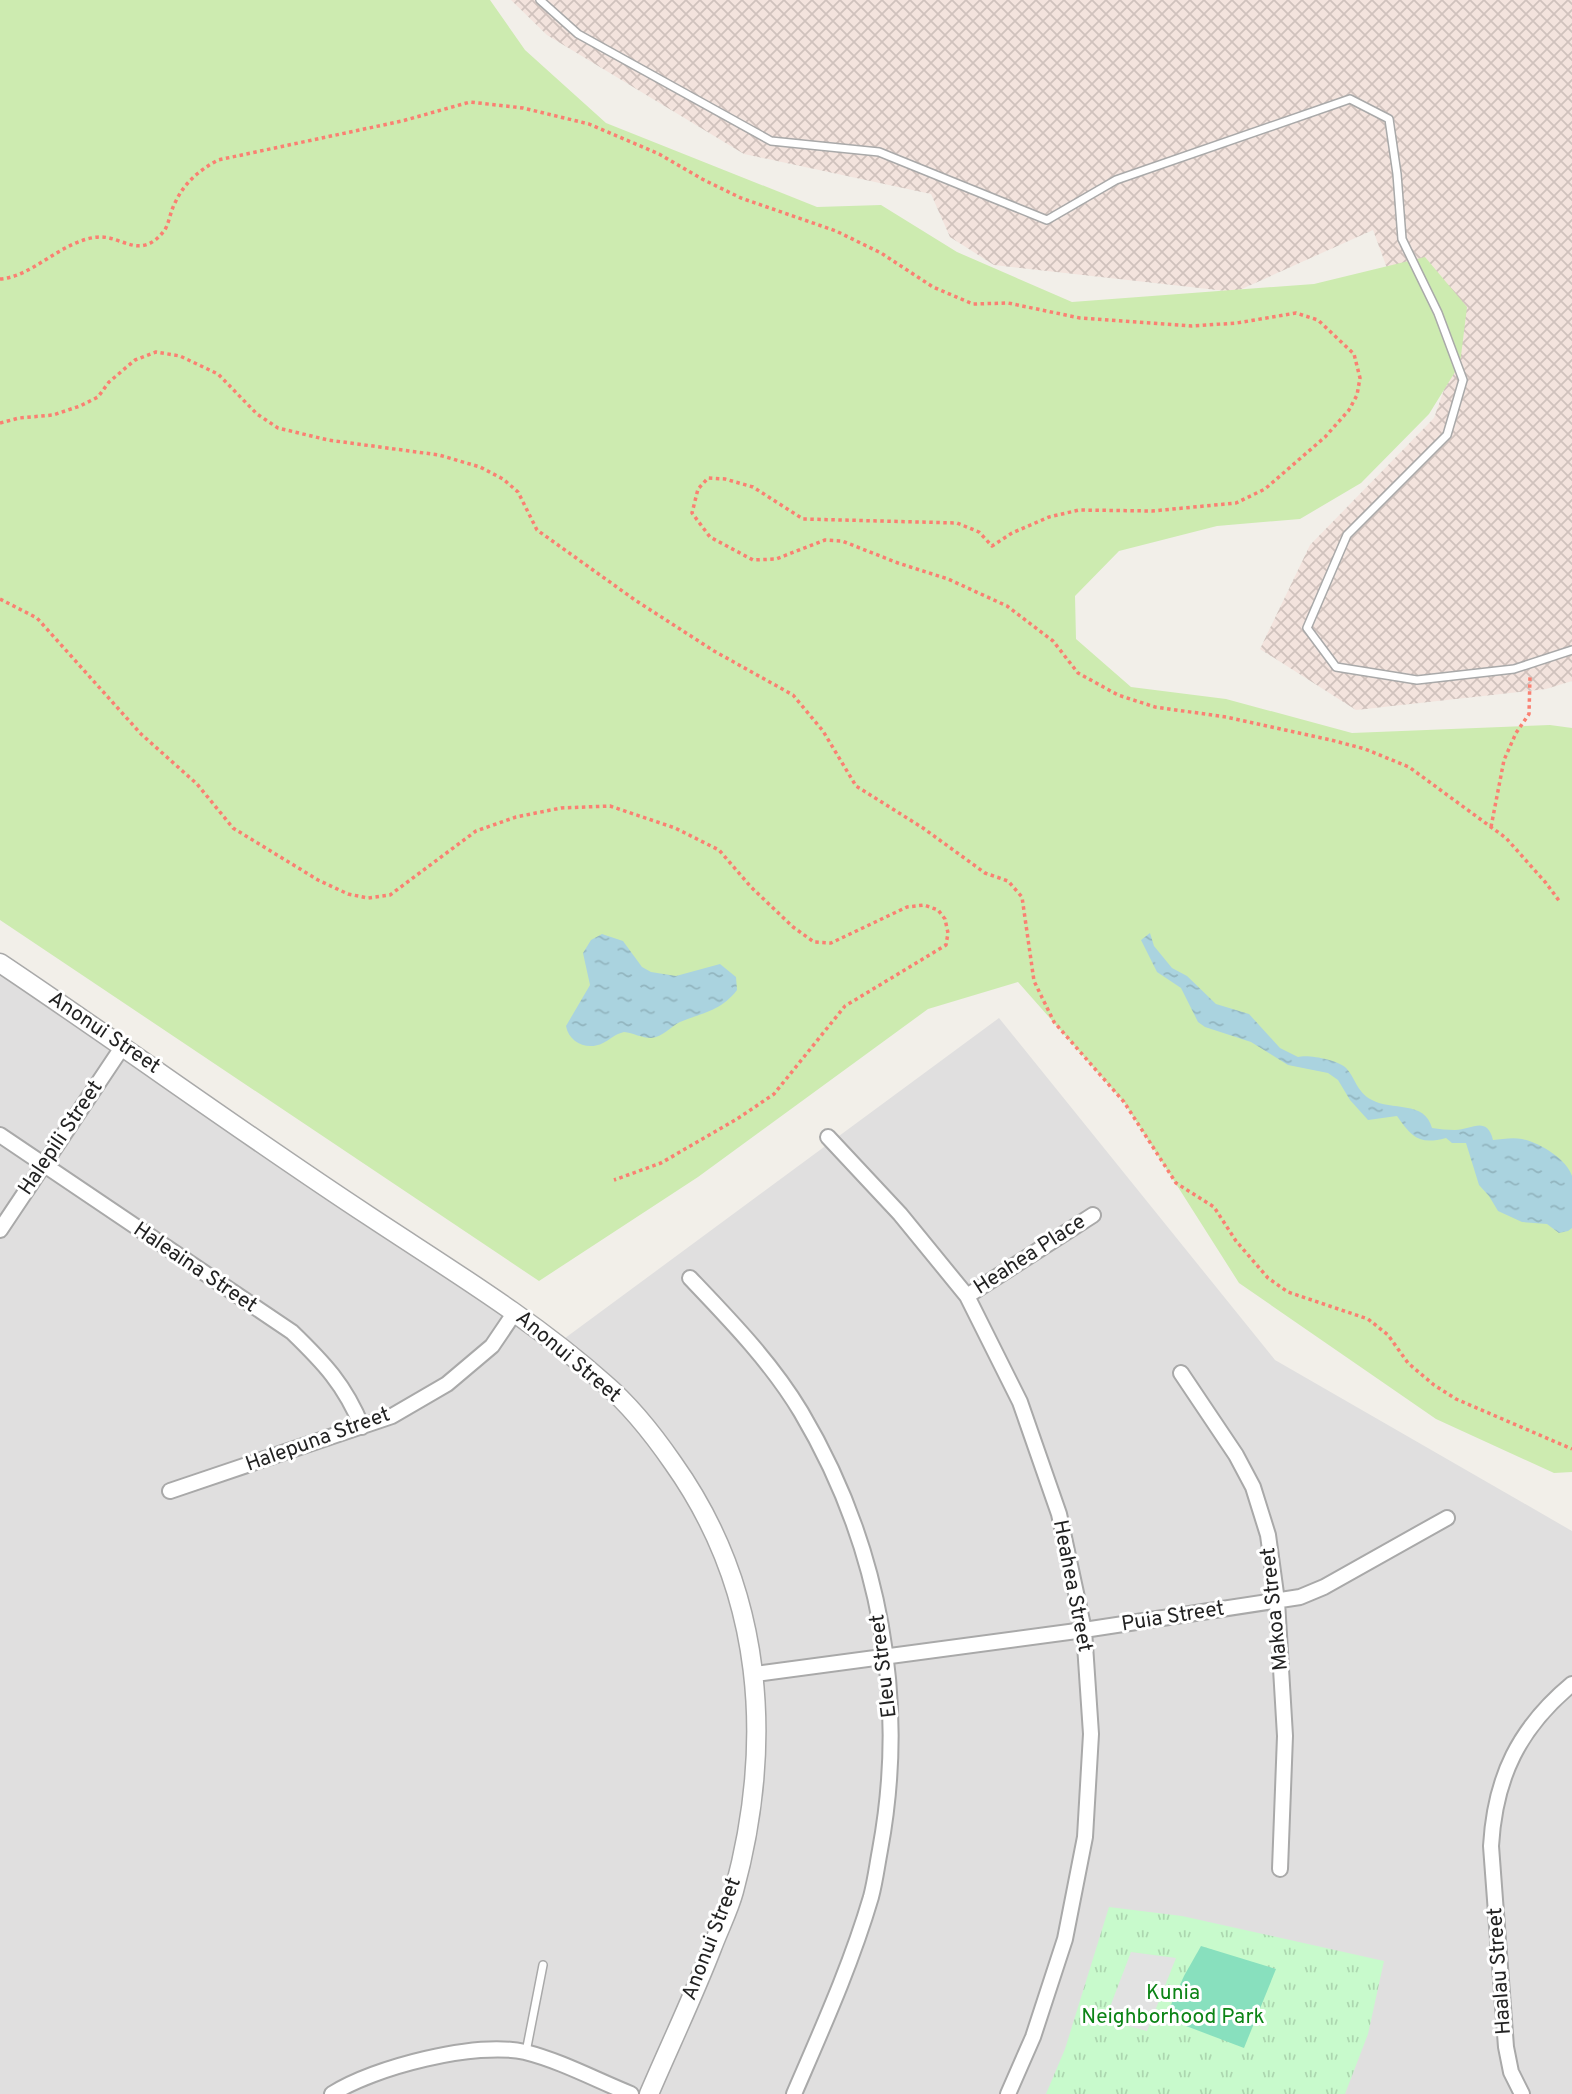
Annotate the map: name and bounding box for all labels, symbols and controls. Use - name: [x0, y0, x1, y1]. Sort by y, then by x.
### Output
- street label: Anonui Street: [43, 986, 165, 1080]
- street label: Halepili Street: [13, 1075, 109, 1201]
- street label: Heahea Place: [969, 1209, 1091, 1301]
- street label: Haleaina Street: [128, 1217, 262, 1319]
- street label: Anonui Street: [510, 1305, 626, 1409]
- street label: Halepuna Street: [242, 1401, 394, 1479]
- street label: Heahea Street: [1046, 1518, 1098, 1654]
- street label: Makoa Street: [1255, 1546, 1295, 1672]
- street label: Puia Street: [1120, 1596, 1226, 1638]
- street label: Eleu Street: [864, 1613, 904, 1719]
- street label: Anonui Street: [676, 1874, 748, 2004]
- street label: Haalau Street: [1482, 1907, 1518, 2035]
- park label: Kunia Neighborhood Park: [1081, 1980, 1265, 2031]

